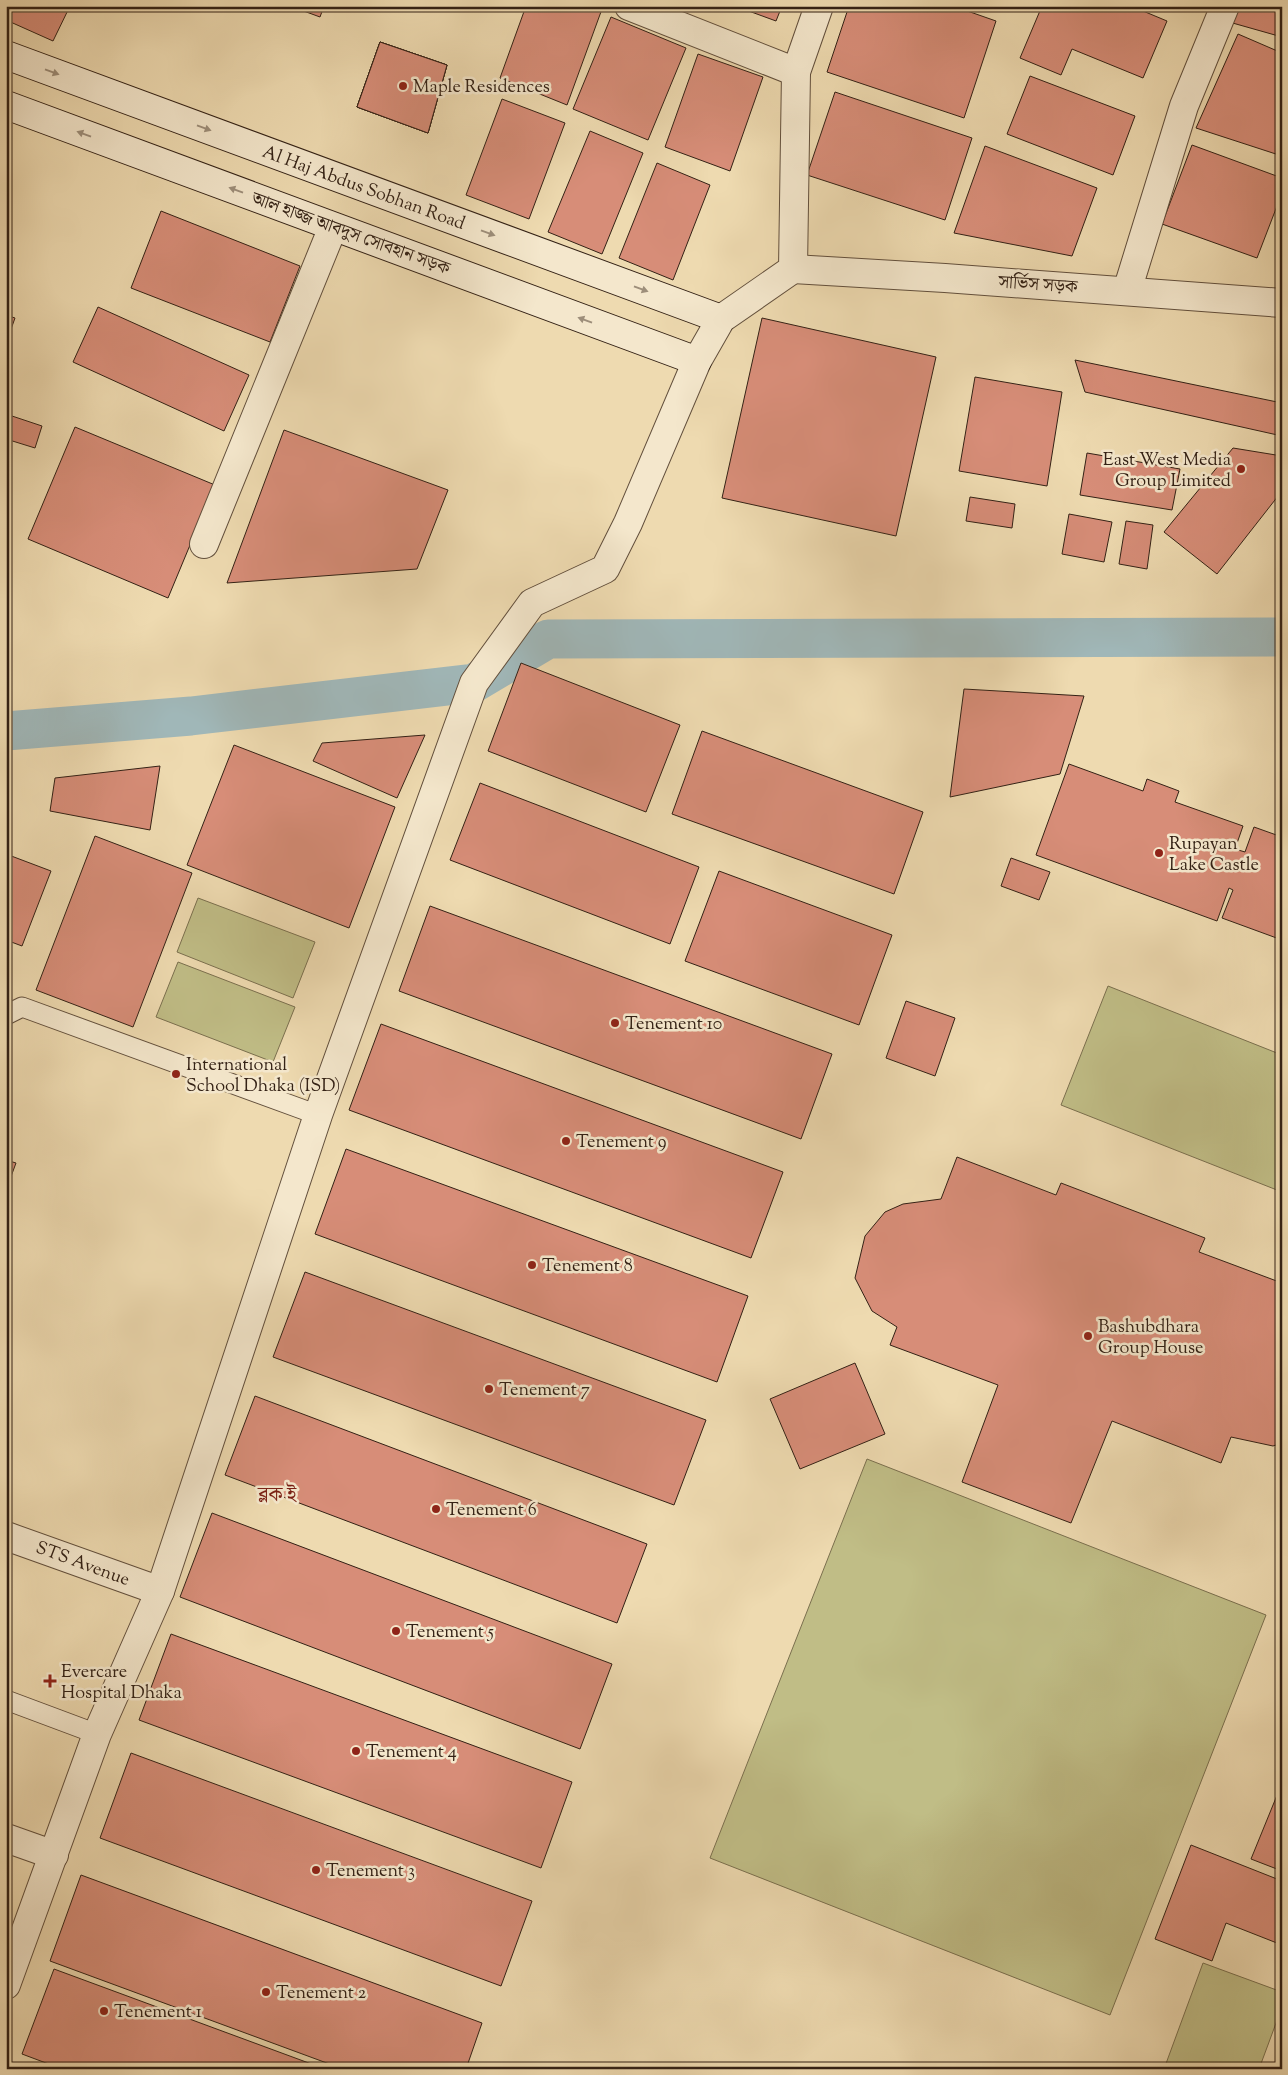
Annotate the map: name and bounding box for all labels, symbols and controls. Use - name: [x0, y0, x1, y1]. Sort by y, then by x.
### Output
- one-way arrow: [45, 68, 60, 76]
- place label: Maple Residences: [413, 75, 550, 101]
- marker: Maple Residences: [397, 80, 409, 92]
- one-way arrow: [197, 125, 212, 132]
- one-way arrow: [76, 130, 91, 138]
- street label: Al Haj Abdus Sobhan Road: [258, 140, 468, 238]
- one-way arrow: [228, 186, 243, 194]
- street label: আল হাজ্জ আবদুস সোবহান সড়ক: [246, 186, 455, 283]
- one-way arrow: [481, 229, 496, 237]
- street label: সার্ভিস সড়ক: [996, 270, 1080, 302]
- one-way arrow: [633, 286, 648, 293]
- one-way arrow: [577, 316, 592, 324]
- place label: East West Media Group Limited: [1103, 448, 1231, 495]
- marker: East West Media Group Limited: [1235, 463, 1247, 475]
- place label: Rupayan Lake Castle: [1169, 832, 1259, 879]
- marker: Rupayan Lake Castle: [1153, 847, 1165, 859]
- place label: Tenement 10: [625, 1012, 722, 1038]
- marker: Tenement 10: [609, 1017, 621, 1029]
- place label: International School Dhaka (ISD): [186, 1053, 340, 1100]
- marker: International School Dhaka (ISD): [170, 1068, 182, 1080]
- place label: Tenement 9: [576, 1130, 667, 1156]
- marker: Tenement 9: [560, 1135, 572, 1147]
- place label: Tenement 8: [542, 1254, 633, 1280]
- marker: Tenement 8: [526, 1259, 538, 1271]
- place label: Bashubdhara Group House: [1098, 1315, 1203, 1362]
- marker: Bashubdhara Group House: [1082, 1330, 1094, 1342]
- place label: Tenement 7: [499, 1378, 590, 1404]
- marker: Tenement 7: [483, 1383, 495, 1395]
- district label: ব্লক ই: [257, 1482, 297, 1511]
- place label: Tenement 6: [446, 1498, 537, 1524]
- marker: Tenement 6: [430, 1503, 442, 1515]
- street label: STS Avenue: [32, 1536, 133, 1594]
- place label: Tenement 5: [406, 1620, 494, 1646]
- marker: Tenement 5: [390, 1625, 402, 1637]
- place label: Evercare Hospital Dhaka: [61, 1660, 182, 1707]
- marker: Evercare Hospital Dhaka: [43, 1674, 57, 1688]
- place label: Tenement 4: [366, 1740, 457, 1766]
- marker: Tenement 4: [350, 1745, 362, 1757]
- place label: Tenement 3: [326, 1859, 415, 1885]
- marker: Tenement 3: [310, 1864, 322, 1876]
- place label: Tenement 2: [276, 1981, 367, 2007]
- marker: Tenement 2: [260, 1986, 272, 1998]
- place label: Tenement 1: [114, 2000, 202, 2026]
- marker: Tenement 1: [98, 2005, 110, 2017]

